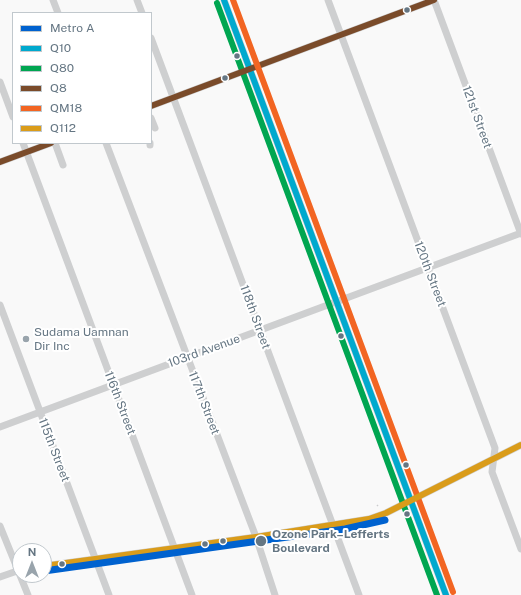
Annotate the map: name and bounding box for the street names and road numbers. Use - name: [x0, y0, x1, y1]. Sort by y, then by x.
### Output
- street label: 121st Street: [459, 84, 495, 150]
- street label: 120th Street: [411, 239, 449, 309]
- street label: 118th Street: [237, 283, 273, 351]
- street label: 103rd Avenue: [166, 331, 242, 371]
- street label: 116th Street: [101, 369, 139, 437]
- street label: 117th Street: [185, 369, 223, 437]
- street label: 115th Street: [35, 416, 73, 484]

